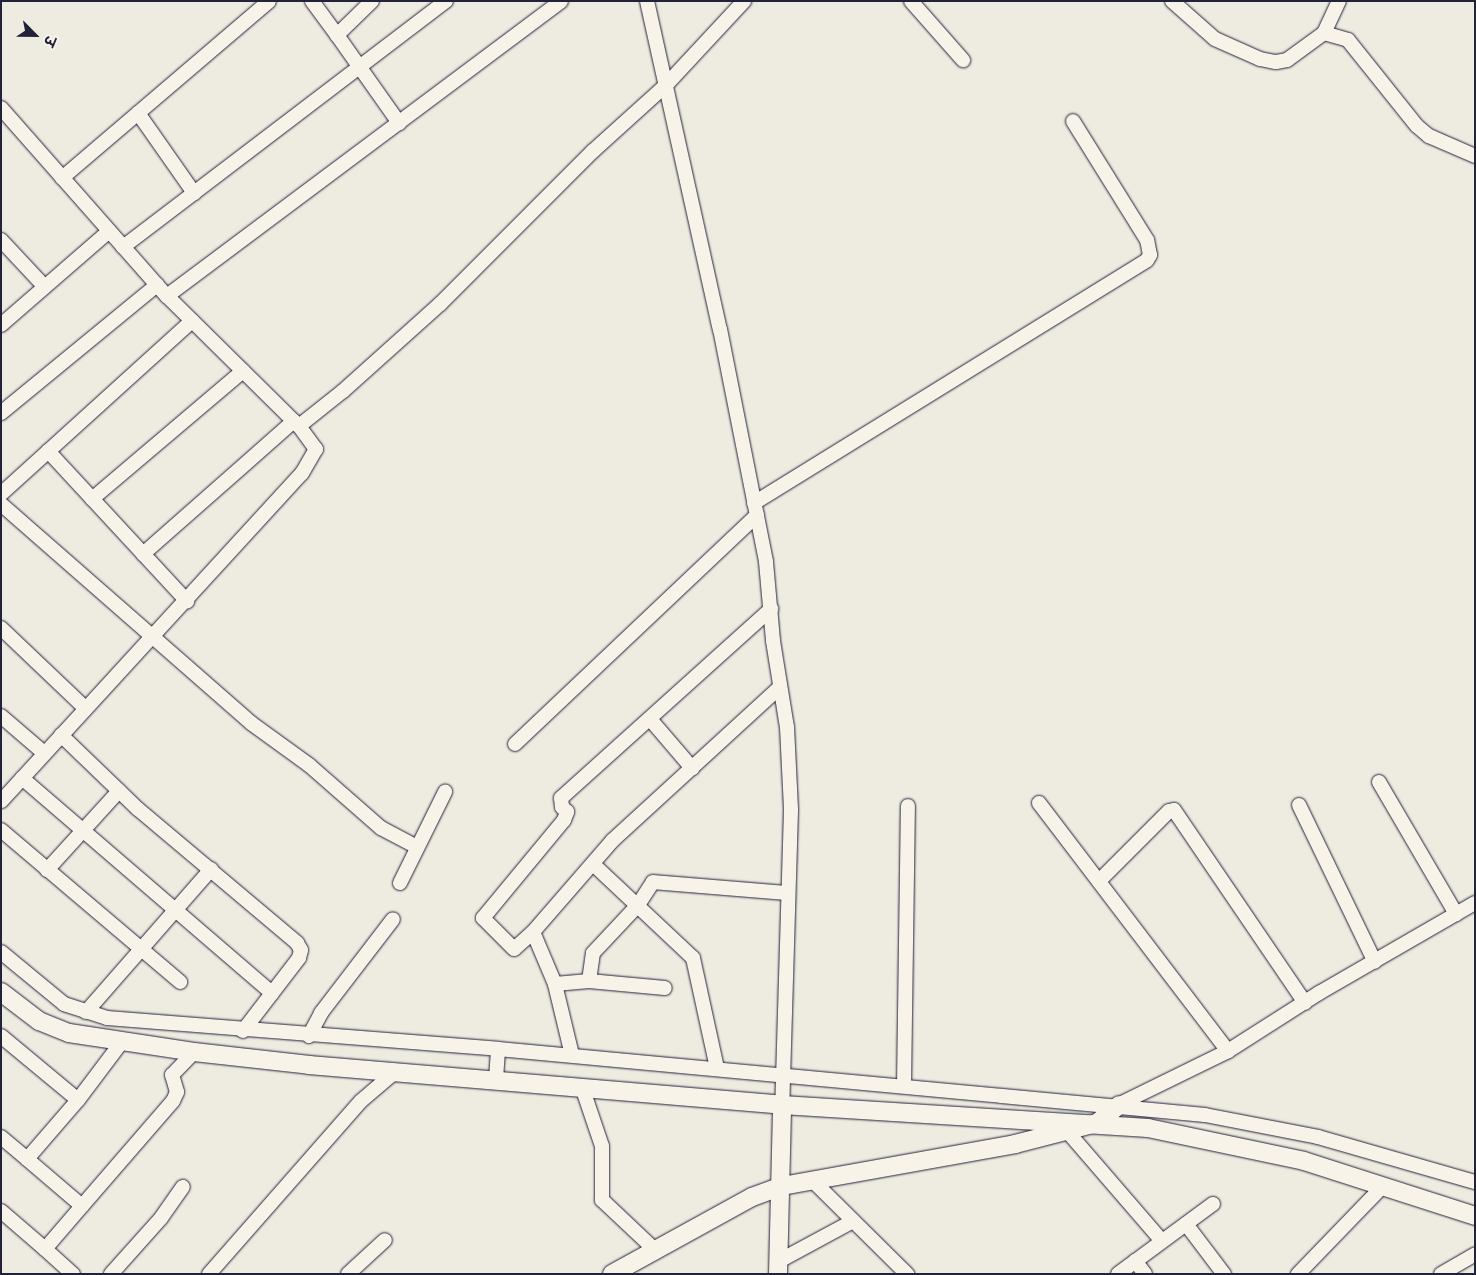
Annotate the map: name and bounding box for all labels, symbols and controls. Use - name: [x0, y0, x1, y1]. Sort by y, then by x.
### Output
- north arrow: [10, 10, 60, 60]
- text: उ: [40, 33, 59, 49]

